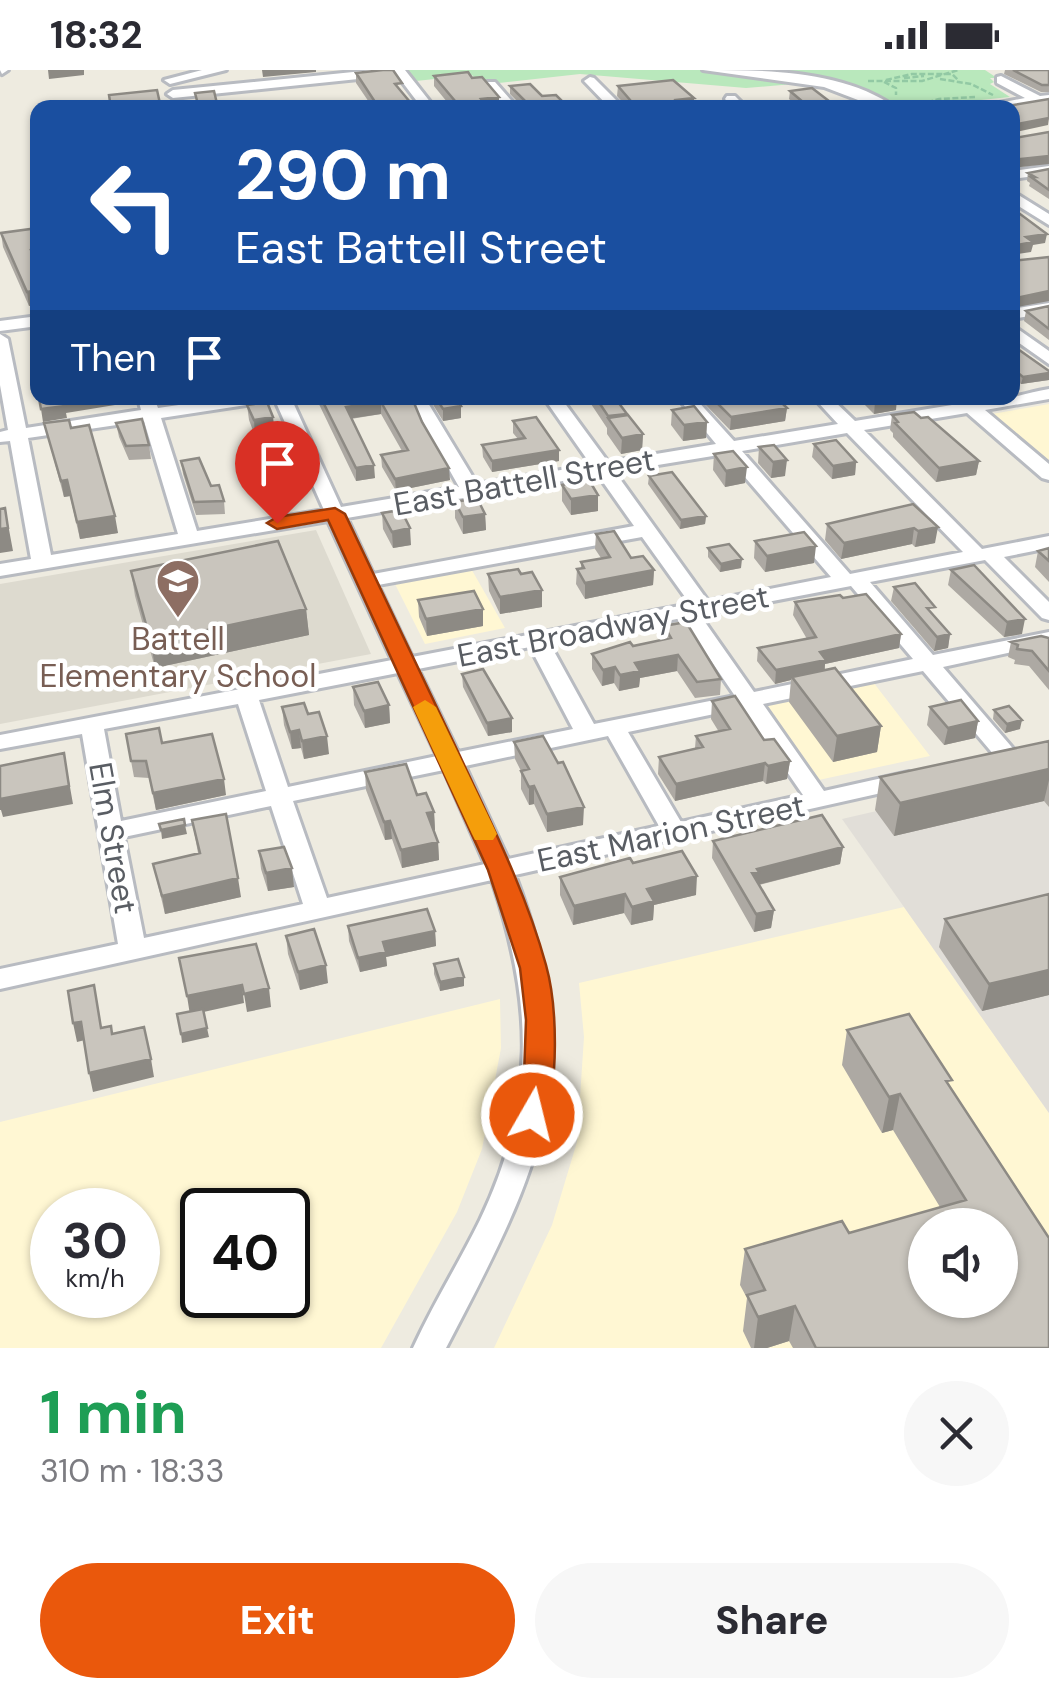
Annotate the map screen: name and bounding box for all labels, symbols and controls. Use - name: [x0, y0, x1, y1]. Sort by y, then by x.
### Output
- text: 18:32: [50, 10, 142, 60]
- text: 290 m: [235, 130, 451, 221]
- icon: left: [70, 140, 200, 270]
- text: East Battell Street: [235, 218, 607, 277]
- icon: arrive: [177, 330, 232, 385]
- text: Then: [70, 333, 157, 383]
- pin: [235, 421, 320, 524]
- icon: arrive: [250, 436, 305, 491]
- street label: East Battell Street: [390, 438, 658, 526]
- school or university icon: Battell Elementary School: [155, 558, 201, 619]
- street label: East Broadway Street: [454, 575, 772, 677]
- place label: Battell Elementary School: [40, 618, 316, 697]
- street label: Elm Street: [79, 759, 147, 917]
- street label: East Marion Street: [533, 784, 809, 882]
- position arrow: [480, 1063, 584, 1167]
- speed limit sign: 40: [180, 1188, 310, 1318]
- text: 30: [62, 1208, 128, 1274]
- map controls: [908, 1208, 1018, 1318]
- button: sound: [908, 1208, 1018, 1318]
- text: km/h: [65, 1262, 125, 1295]
- text: 1 min: [40, 1373, 187, 1452]
- button: close: [904, 1381, 1009, 1486]
- text: 310 m · 18:33: [40, 1450, 224, 1492]
- button: Exit: [40, 1563, 515, 1678]
- button: Share: [535, 1563, 1009, 1678]

